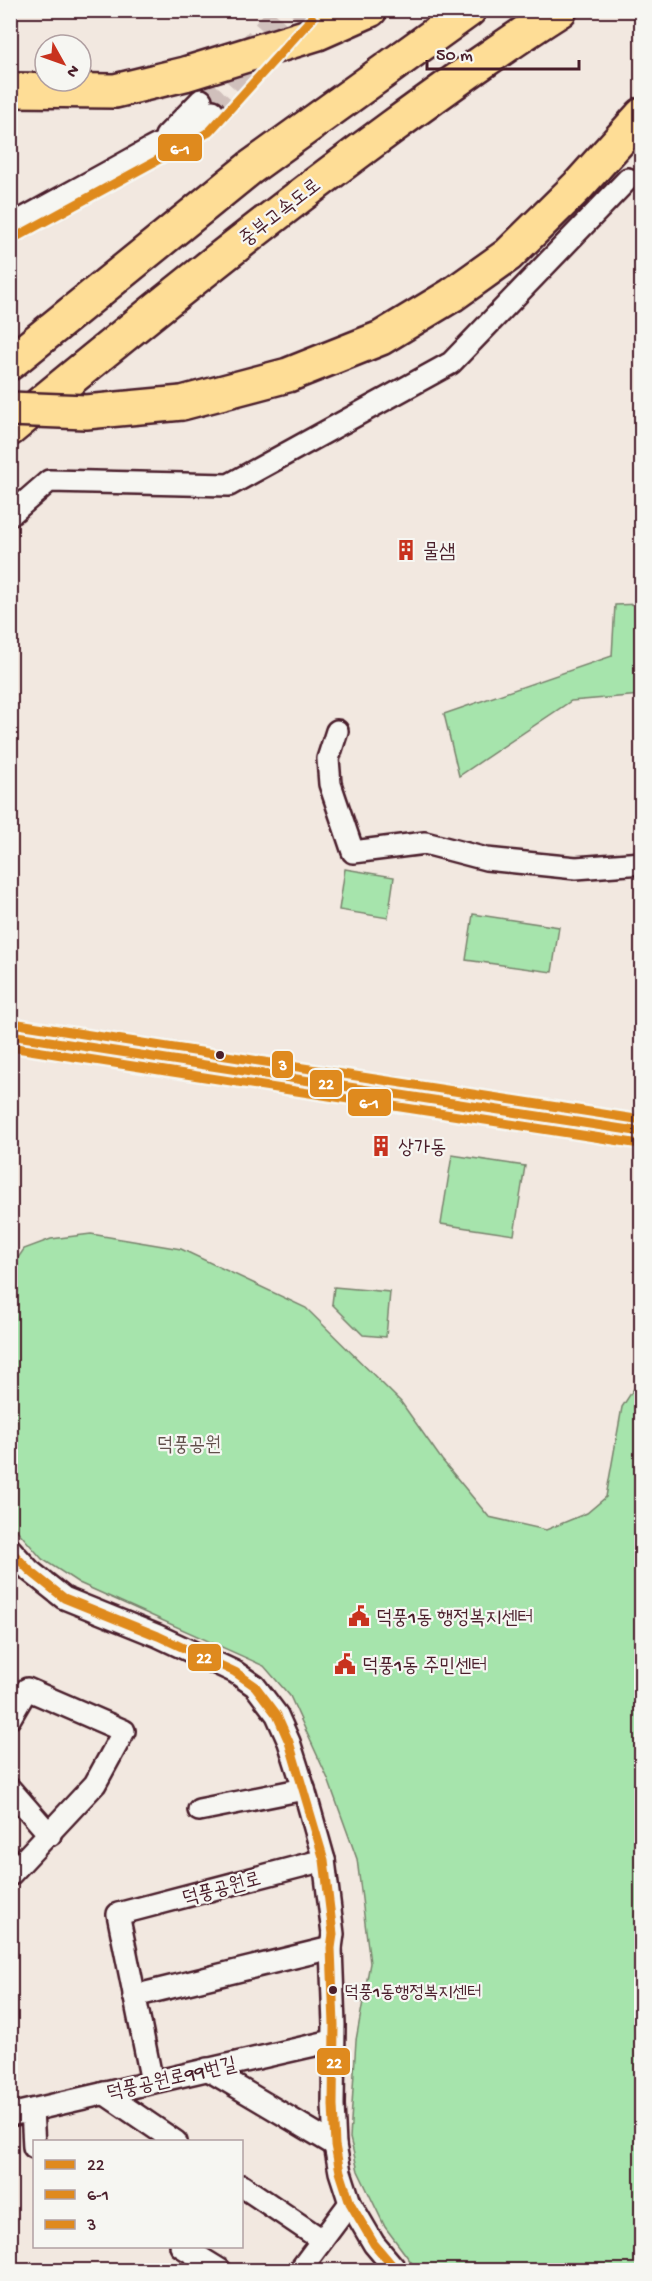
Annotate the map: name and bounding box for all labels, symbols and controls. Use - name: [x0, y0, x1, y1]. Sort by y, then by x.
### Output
- north arrow: [33, 33, 93, 93]
- scale bar: [427, 33, 578, 71]
- text: 50 m: [436, 46, 473, 67]
- text: N: [61, 60, 82, 81]
- line badge: 6-1: [157, 133, 203, 162]
- text: 6-1: [170, 142, 190, 161]
- street label: 중부고속도로: [235, 174, 326, 253]
- building icon: 물샘: [394, 538, 418, 562]
- place label: 물샘: [423, 542, 455, 565]
- unlabelled marker: [214, 1049, 226, 1061]
- line badge: 3: [271, 1050, 294, 1079]
- text: 3: [278, 1058, 287, 1077]
- line badge: 22: [309, 1069, 343, 1098]
- text: 22: [318, 1077, 334, 1096]
- line badge: 6-1: [347, 1088, 392, 1117]
- text: 6-1: [359, 1096, 379, 1115]
- building icon: 상가동: [369, 1134, 393, 1158]
- place label: 상가동: [398, 1138, 446, 1161]
- park label: 덕풍공원: [157, 1435, 221, 1458]
- public building icon: 덕풍1동 행정복지센터: [347, 1604, 371, 1628]
- place label: 덕풍1동 행정복지센터: [376, 1608, 534, 1631]
- line badge: 22: [187, 1643, 222, 1672]
- text: 22: [196, 1651, 212, 1670]
- public building icon: 덕풍1동 주민센터: [333, 1652, 357, 1676]
- place label: 덕풍1동 주민센터: [362, 1656, 487, 1679]
- street label: 덕풍공원로: [180, 1869, 264, 1912]
- place label: 덕풍1동행정복지센터: [344, 1983, 482, 2004]
- marker: 덕풍1동행정복지센터: [327, 1984, 339, 1996]
- line badge: 22: [316, 2047, 351, 2076]
- street label: 덕풍공원로99번길: [105, 2054, 239, 2107]
- text: 22: [326, 2056, 342, 2075]
- legend: [33, 2140, 243, 2248]
- text: 22: [87, 2156, 105, 2177]
- text: 6-1: [87, 2186, 109, 2207]
- text: 3: [86, 2216, 96, 2237]

